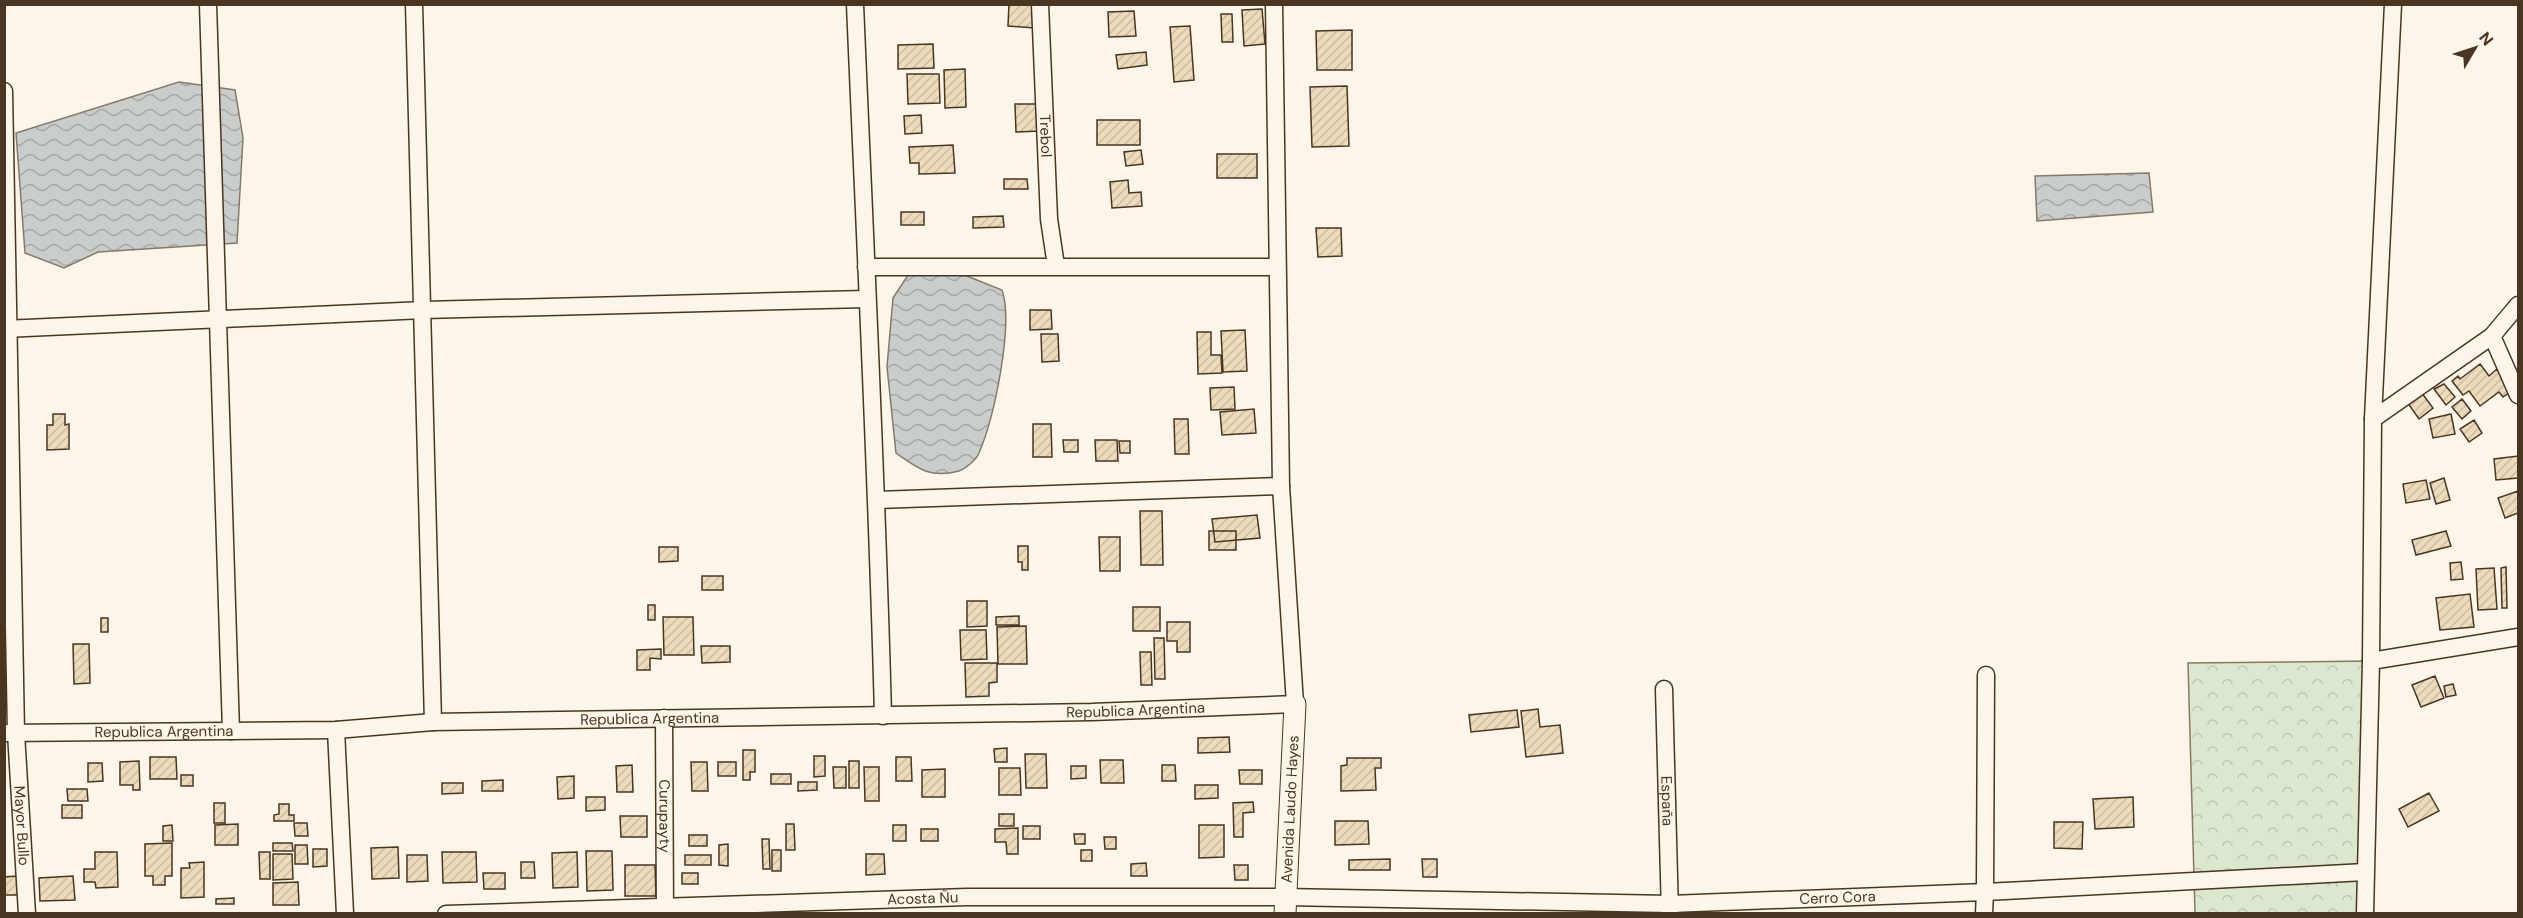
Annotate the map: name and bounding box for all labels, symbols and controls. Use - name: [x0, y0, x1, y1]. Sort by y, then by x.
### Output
- north arrow: [2445, 18, 2505, 78]
- text: N: [2474, 28, 2498, 50]
- street label: Trebol: [1035, 114, 1056, 158]
- street label: Republica Argentina: [1066, 698, 1205, 722]
- street label: Republica Argentina: [580, 708, 719, 730]
- street label: Republica Argentina: [94, 721, 234, 742]
- street label: Avenida Laudo Hayes: [1276, 735, 1304, 883]
- street label: España: [1656, 776, 1678, 826]
- street label: Curupayty: [654, 779, 675, 853]
- street label: Mayor Bullo: [9, 785, 34, 866]
- street label: Cerro Cora: [1799, 886, 1876, 909]
- street label: Acosta Ñu: [887, 887, 959, 910]

